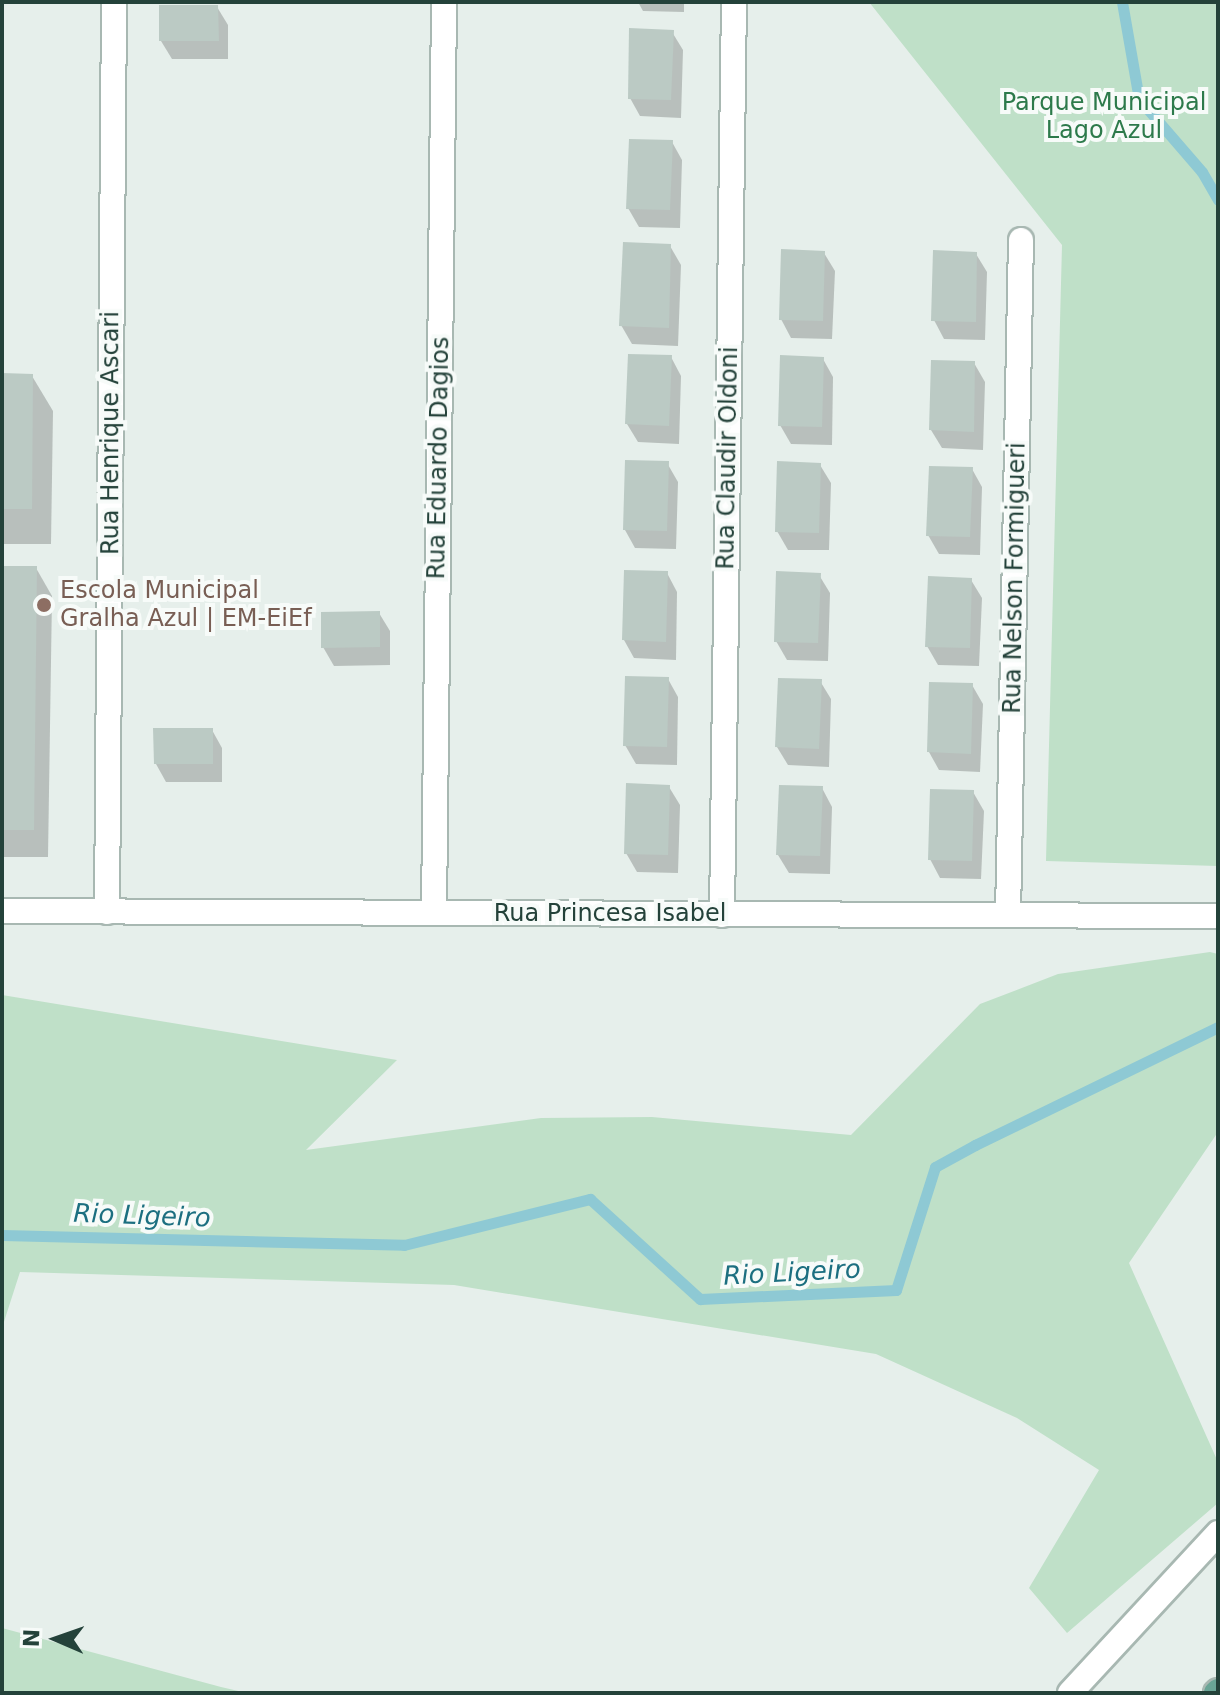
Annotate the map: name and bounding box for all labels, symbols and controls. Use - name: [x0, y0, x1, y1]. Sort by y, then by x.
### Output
- park label: Parque Municipal Lago Azul: [1002, 89, 1206, 145]
- street label: Rua Henrique Ascari: [97, 311, 125, 555]
- street label: Rua Eduardo Dagios: [422, 336, 456, 580]
- street label: Rua Claudir Oldoni: [712, 346, 744, 570]
- street label: Rua Nelson Formigueri: [998, 442, 1032, 714]
- place label: Escola Municipal Gralha Azul | EM-EiEf: [60, 577, 312, 633]
- marker: Escola Municipal Gralha Azul | EM-EiEf: [35, 596, 53, 614]
- street label: Rua Princesa Isabel: [494, 900, 726, 928]
- water label: Rio Ligeiro: [73, 1198, 211, 1234]
- water label: Rio Ligeiro: [723, 1254, 861, 1292]
- north arrow: [16, 1599, 96, 1679]
- text: N: [19, 1629, 44, 1648]

